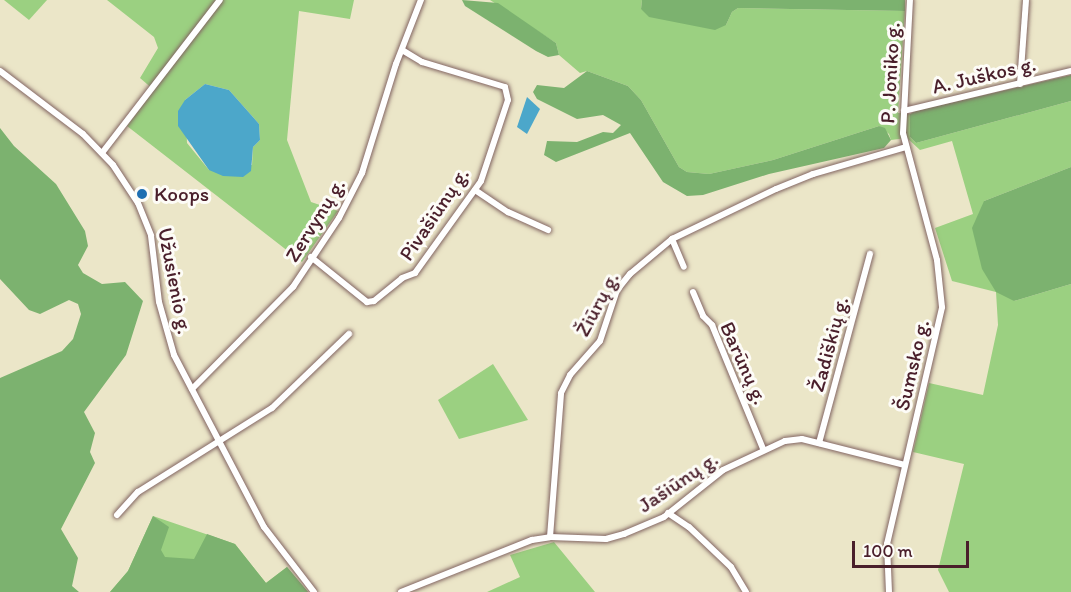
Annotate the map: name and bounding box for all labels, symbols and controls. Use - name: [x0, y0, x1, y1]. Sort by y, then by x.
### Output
- street label: P. Joniko g.: [875, 22, 905, 124]
- street label: A. Juškos g.: [930, 51, 1038, 99]
- street label: Pivašiūnų g.: [394, 163, 474, 265]
- street label: Zervynų g.: [279, 173, 351, 267]
- place label: Koops: [154, 181, 209, 207]
- marker: Koops: [135, 187, 149, 201]
- street label: Užusienio g.: [152, 226, 198, 336]
- street label: Žiūrų g.: [570, 267, 624, 341]
- street label: Žadiškių g.: [804, 294, 854, 394]
- street label: Šumsko g.: [889, 317, 935, 413]
- street label: Barūnų g.: [715, 318, 773, 408]
- street label: Jašiūnų g.: [633, 446, 723, 518]
- scale bar: [855, 529, 972, 567]
- text: 100 m: [863, 540, 913, 562]

